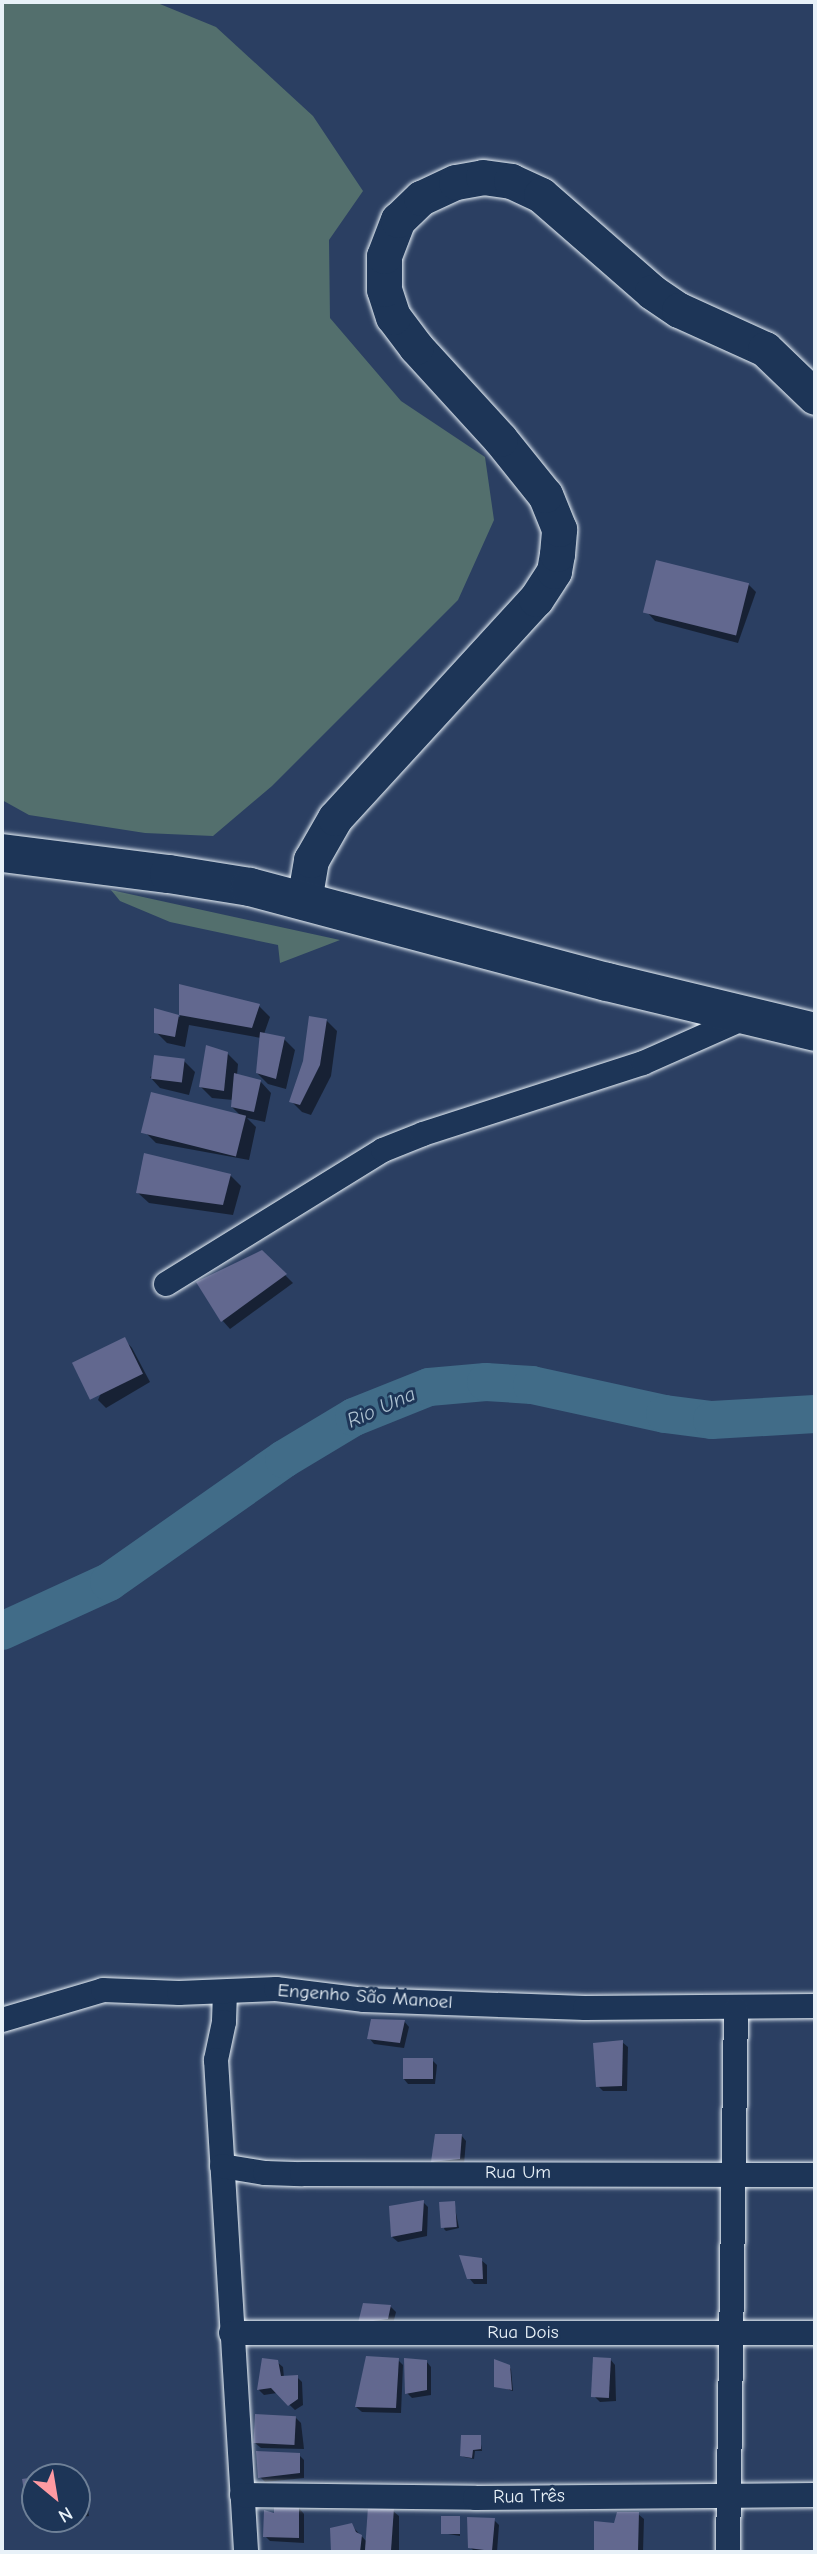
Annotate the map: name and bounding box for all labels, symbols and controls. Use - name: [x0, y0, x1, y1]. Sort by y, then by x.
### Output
- water label: Rio Una: [343, 1381, 419, 1433]
- street label: Engenho São Manoel: [277, 1980, 453, 2014]
- street label: Rua Um: [485, 2162, 551, 2184]
- street label: Rua Dois: [487, 2322, 559, 2344]
- north arrow: [21, 2463, 91, 2533]
- street label: Rua Três: [493, 2485, 565, 2509]
- text: N: [55, 2502, 76, 2527]

